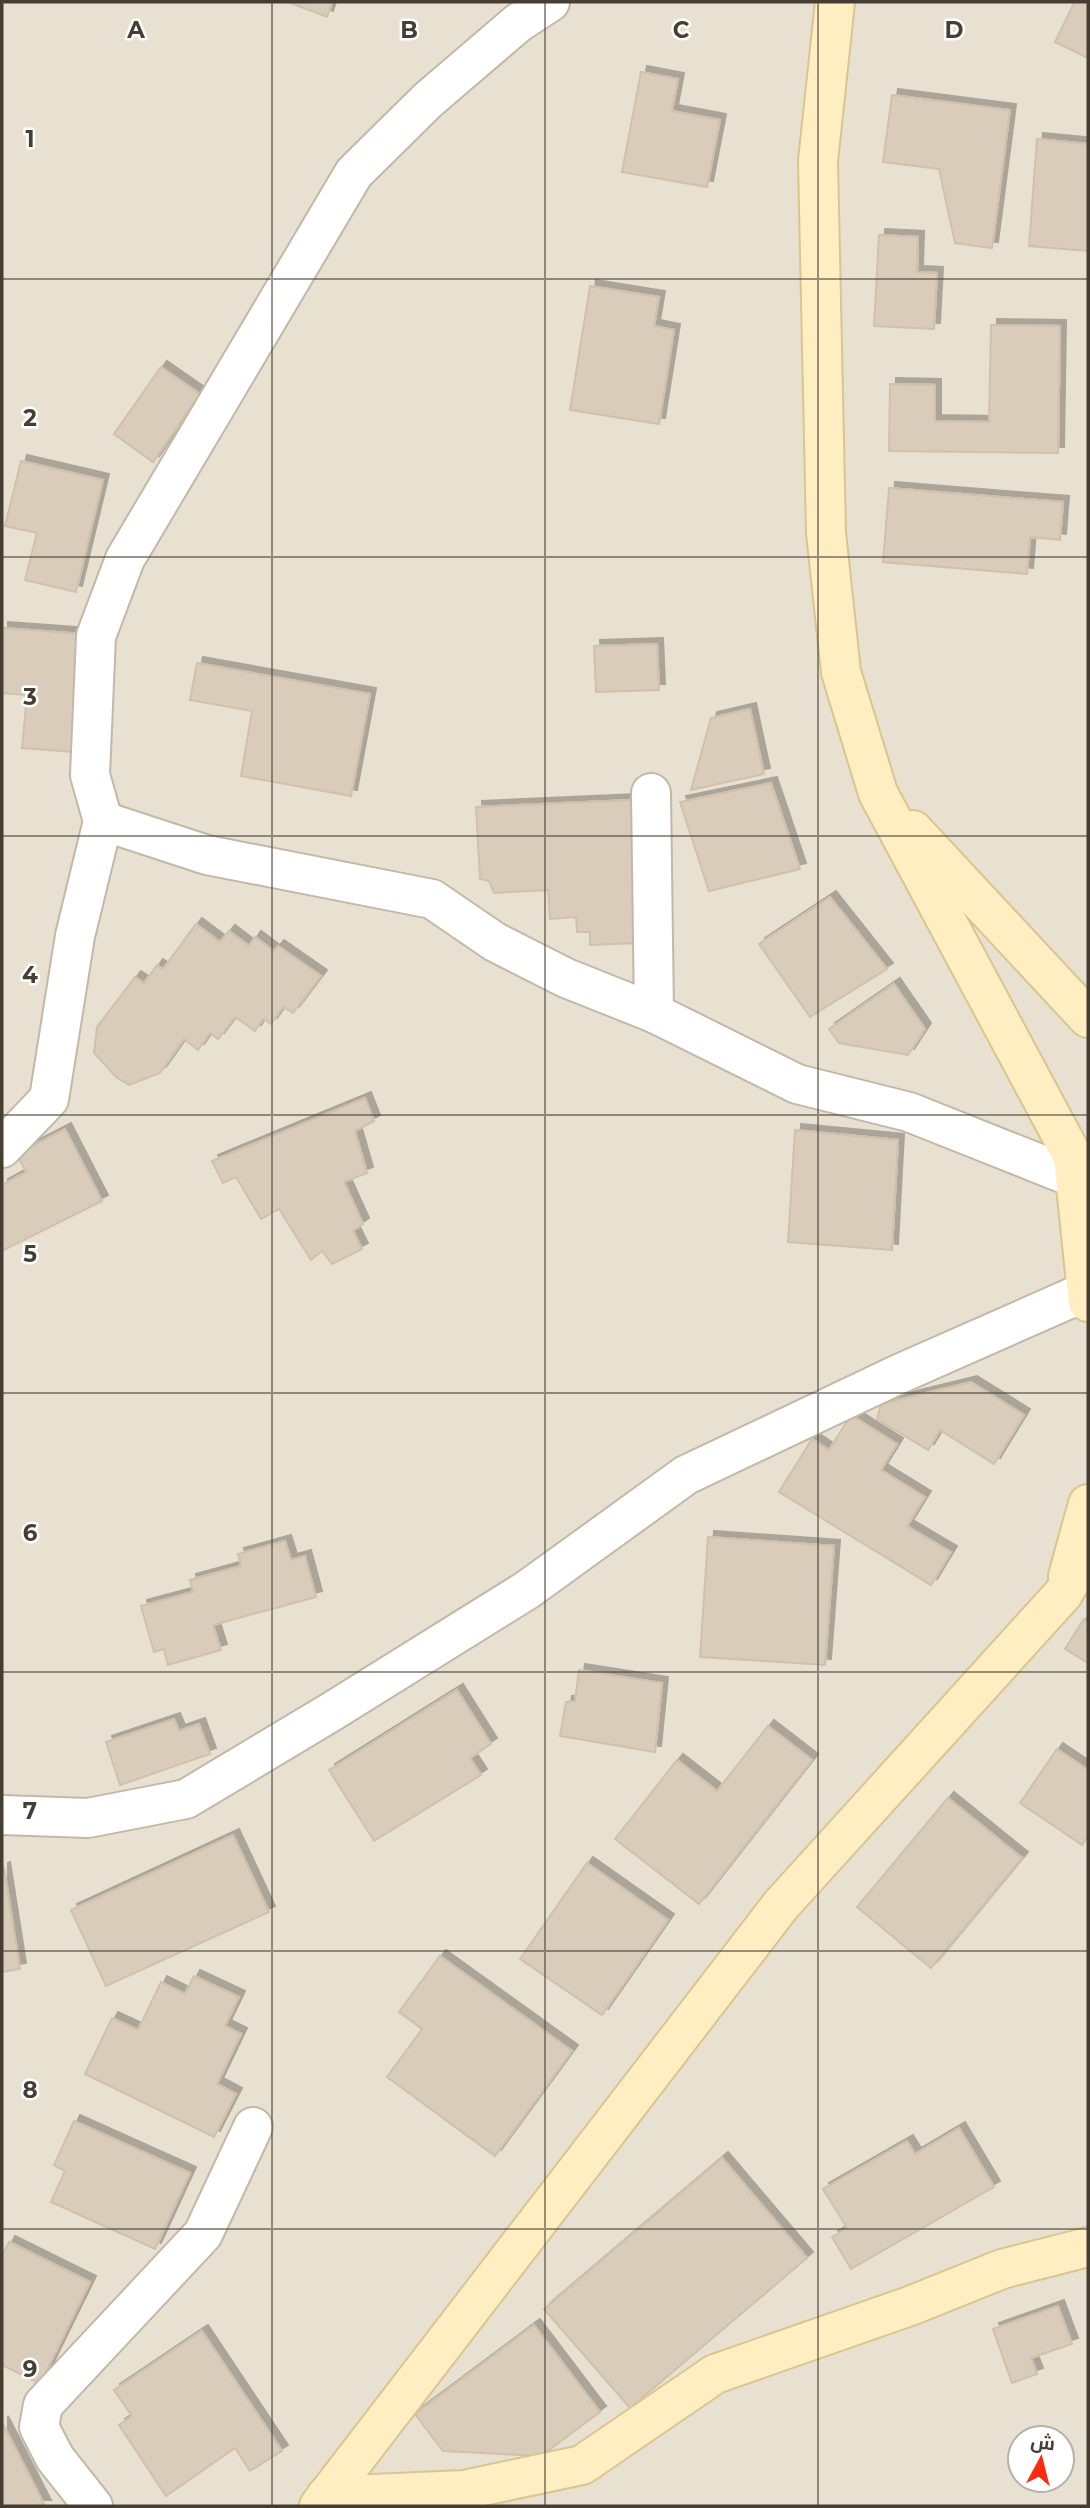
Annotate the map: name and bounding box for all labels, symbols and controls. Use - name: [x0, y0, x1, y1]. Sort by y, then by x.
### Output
- text: A: [126, 16, 145, 44]
- text: B: [400, 16, 418, 44]
- text: C: [673, 16, 690, 44]
- text: D: [945, 16, 964, 44]
- text: 1: [25, 125, 35, 153]
- text: 2: [23, 404, 37, 432]
- text: 3: [22, 683, 37, 711]
- text: 4: [22, 961, 38, 989]
- text: 5: [23, 1240, 37, 1268]
- text: 6: [23, 1519, 38, 1547]
- text: 7: [23, 1797, 37, 1825]
- text: 8: [22, 2076, 38, 2104]
- text: 9: [23, 2355, 37, 2383]
- north arrow: [1006, 2424, 1076, 2494]
- text: ش: [1030, 2430, 1057, 2456]

